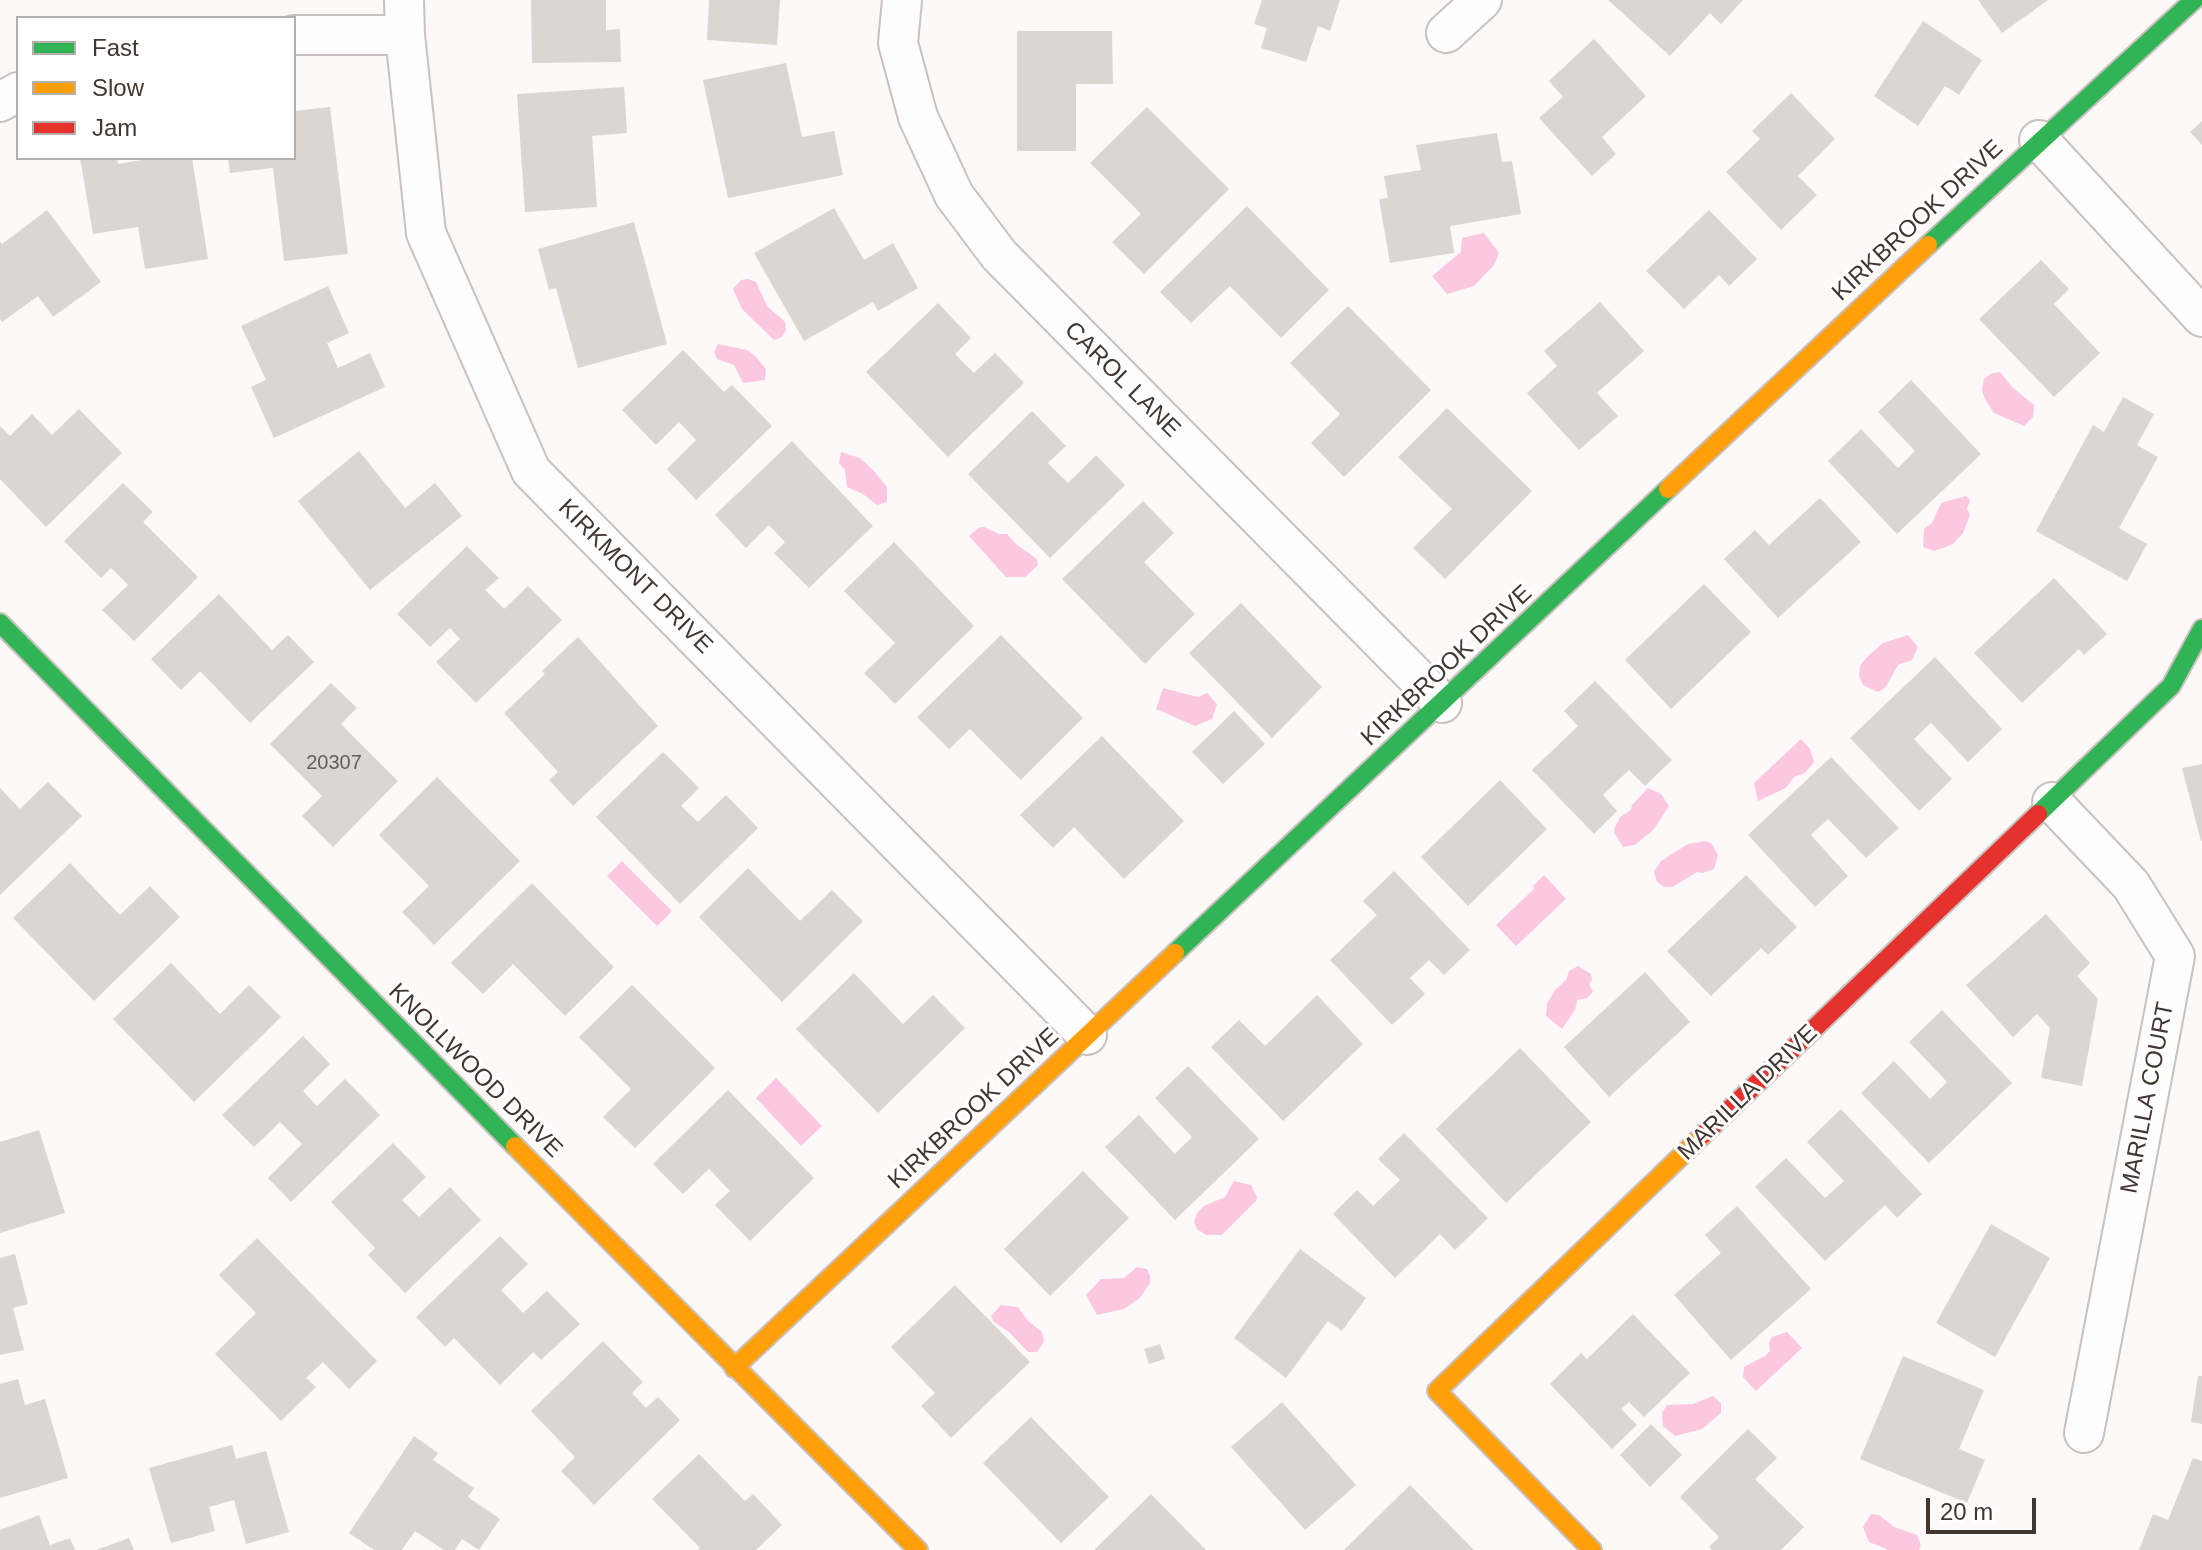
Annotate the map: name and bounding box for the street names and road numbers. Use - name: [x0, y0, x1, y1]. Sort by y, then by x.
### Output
- street label: KIRKBROOK DRIVE: [1827, 135, 2009, 307]
- street label: CAROL LANE: [1058, 316, 1186, 444]
- street label: KIRKMONT DRIVE: [552, 494, 718, 660]
- street label: KIRKBROOK DRIVE: [1356, 580, 1538, 752]
- street label: KNOLLWOOD DRIVE: [382, 978, 568, 1164]
- street label: MARILLA COURT: [2115, 1000, 2181, 1196]
- street label: MARILLA DRIVE: [1672, 1019, 1824, 1167]
- street label: KIRKBROOK DRIVE: [883, 1023, 1065, 1195]

